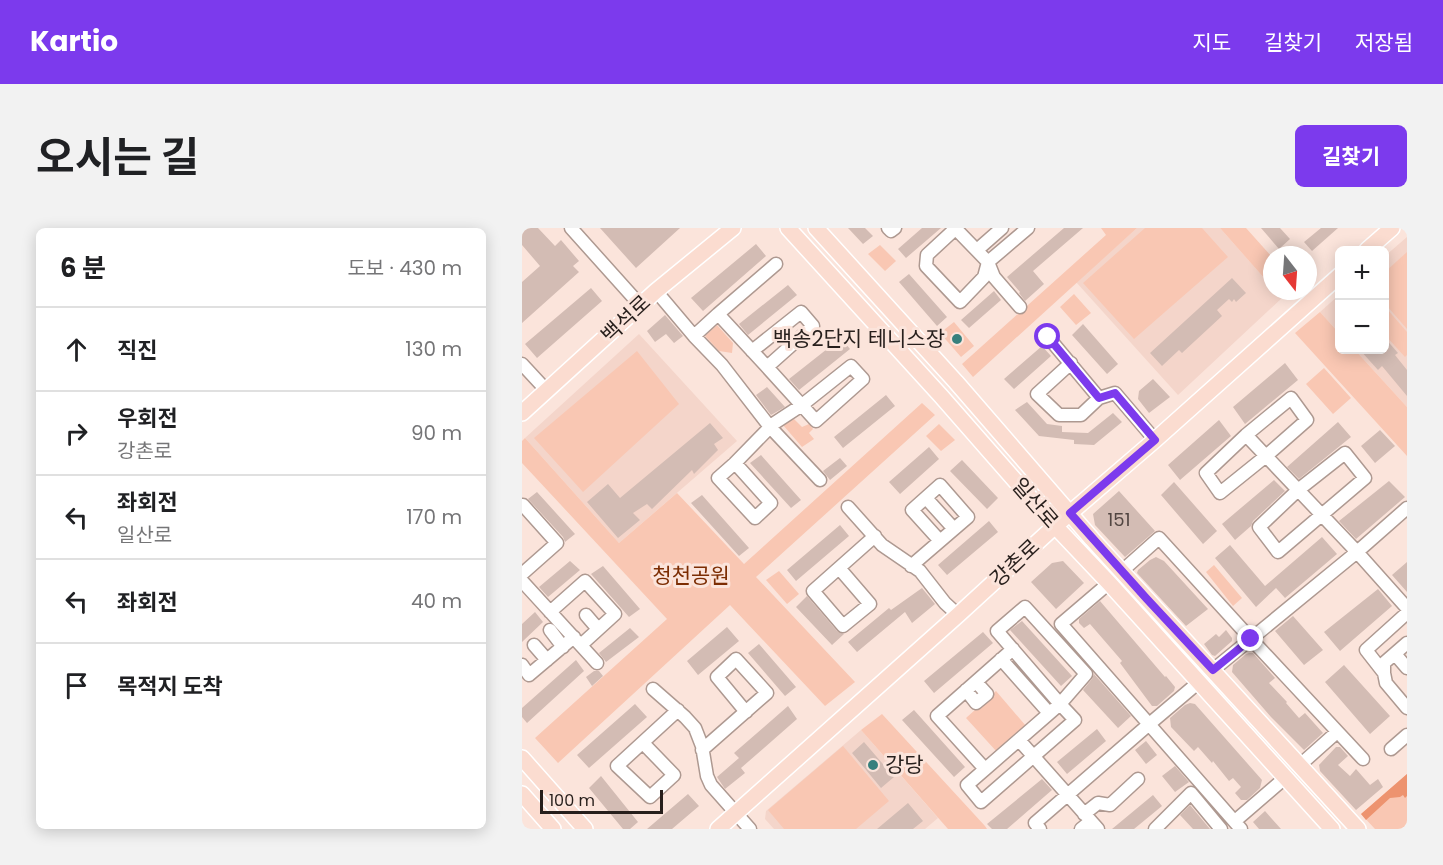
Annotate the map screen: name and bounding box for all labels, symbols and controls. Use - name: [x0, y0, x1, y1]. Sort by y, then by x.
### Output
- text: Kartio: [30, 22, 118, 61]
- text: 지도: [1192, 28, 1231, 57]
- text: 길찾기: [1264, 28, 1322, 57]
- text: 저장됨: [1355, 28, 1413, 57]
- button: 길찾기: [1295, 125, 1407, 187]
- text: 오시는 길: [36, 128, 199, 187]
- north arrow: [1263, 246, 1317, 300]
- map controls: [1335, 246, 1389, 354]
- button: +: [1335, 246, 1389, 300]
- text: 6 분: [60, 250, 106, 286]
- text: 도보 · 430 m: [347, 254, 462, 282]
- street label: 백석로: [595, 288, 657, 349]
- button: −: [1335, 300, 1389, 354]
- route start: [1034, 323, 1060, 349]
- place label: 백송2단지 테니스장: [773, 324, 945, 353]
- marker: 백송2단지 테니스장: [950, 332, 964, 346]
- icon: ahead: [60, 333, 93, 366]
- text: 직진: [117, 335, 157, 366]
- text: 130 m: [405, 335, 462, 363]
- text: 우회전: [117, 403, 178, 434]
- icon: right: [60, 417, 93, 450]
- text: 90 m: [411, 419, 462, 447]
- text: 강촌로: [117, 437, 172, 465]
- street label: 일산로: [1005, 471, 1065, 534]
- text: 좌회전: [117, 487, 178, 518]
- icon: left: [60, 501, 93, 534]
- text: 170 m: [406, 503, 462, 531]
- house number: 151: [1108, 507, 1130, 532]
- text: 일산로: [117, 521, 172, 549]
- street label: 강촌로: [984, 532, 1046, 593]
- park label: 청천공원: [652, 561, 730, 590]
- icon: left: [60, 585, 93, 618]
- text: 좌회전: [117, 587, 178, 618]
- text: 40 m: [411, 587, 462, 615]
- route end: [1237, 625, 1263, 651]
- icon: arrive: [60, 669, 93, 702]
- text: 목적지 도착: [117, 671, 223, 702]
- place label: 강당: [885, 750, 924, 779]
- marker: 강당: [866, 758, 880, 772]
- scale bar: [540, 787, 663, 814]
- text: 100 m: [549, 789, 595, 812]

